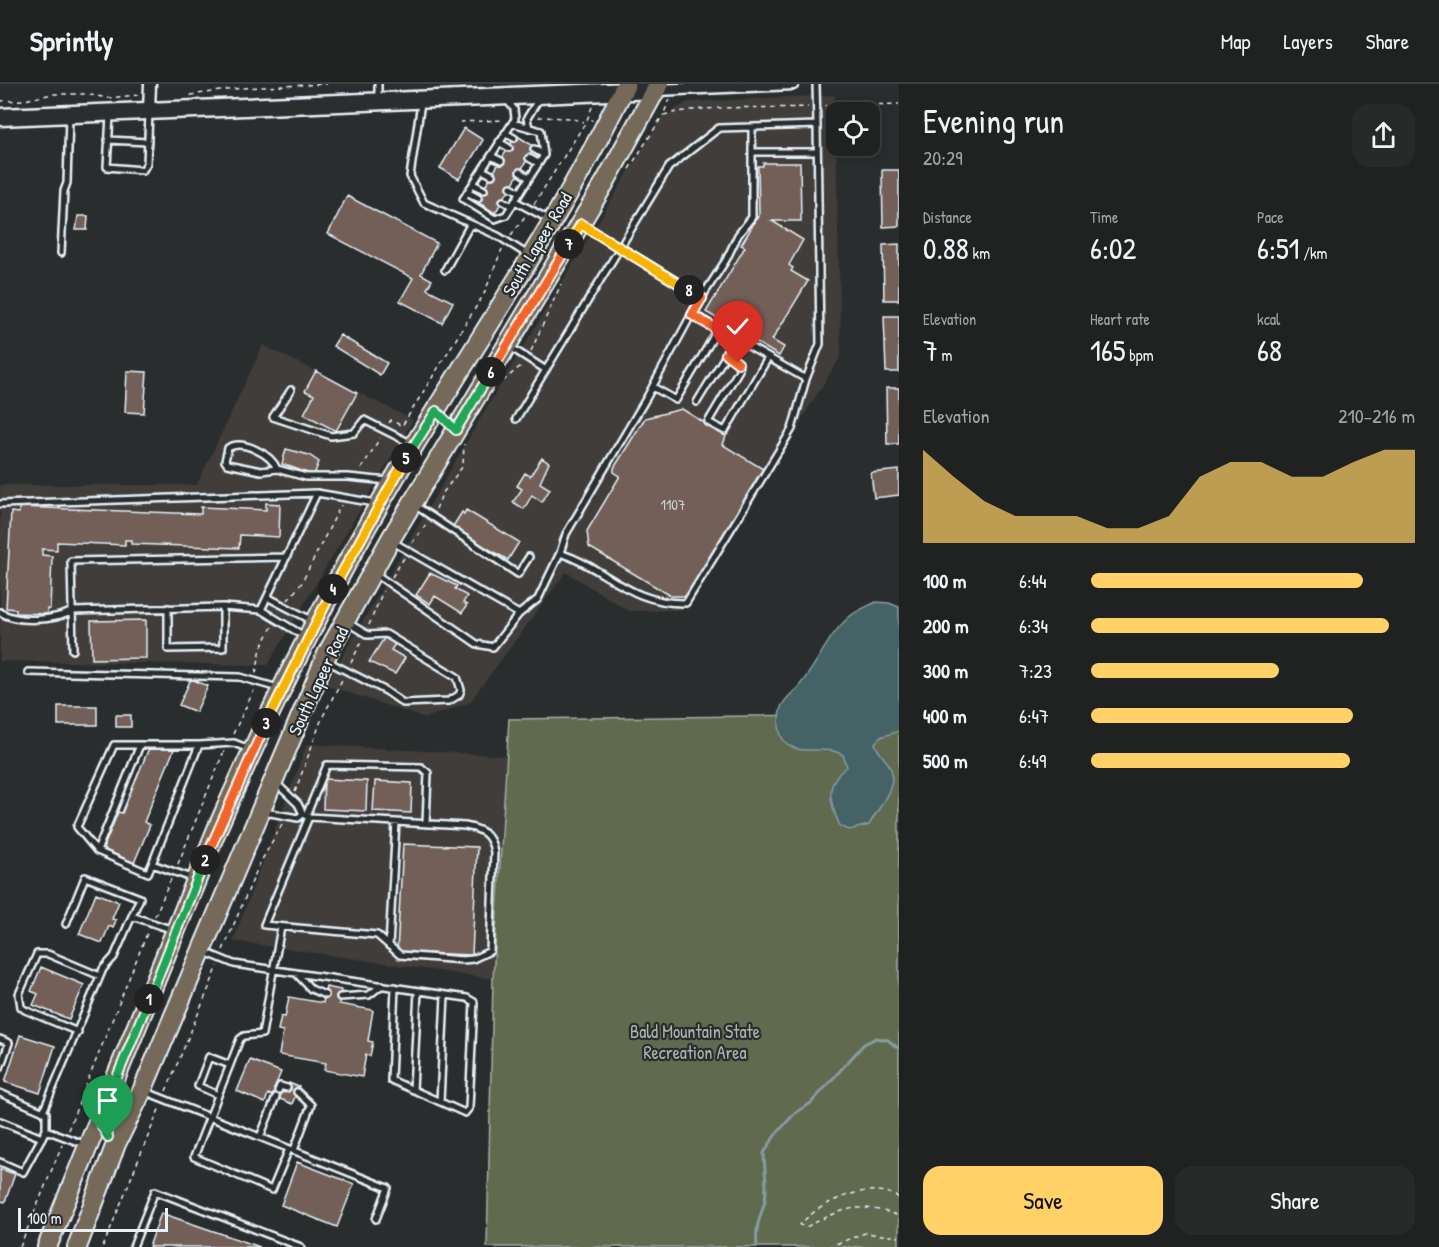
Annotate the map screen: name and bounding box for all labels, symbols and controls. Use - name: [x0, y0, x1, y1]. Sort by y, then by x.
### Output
- text: Sprintly: [30, 22, 113, 60]
- text: Map: [1221, 27, 1250, 56]
- text: Layers: [1283, 27, 1333, 56]
- text: Share: [1366, 27, 1409, 56]
- text: Evening run: [923, 99, 1064, 143]
- map controls: [826, 102, 880, 156]
- button: locate: [826, 102, 880, 156]
- button: share: [1352, 104, 1415, 167]
- text: 20:29: [923, 144, 963, 171]
- street label: South Lapeer Road: [496, 187, 578, 301]
- text: Distance: [923, 206, 972, 228]
- text: Time: [1090, 206, 1118, 228]
- text: Pace: [1257, 206, 1284, 228]
- text: 0.88: [923, 228, 969, 268]
- text: 6:02: [1090, 228, 1136, 268]
- text: 6:51: [1257, 228, 1300, 268]
- pin: 7: [554, 229, 584, 259]
- text: 7: [565, 233, 573, 255]
- text: km: [969, 242, 990, 264]
- text: /km: [1300, 242, 1327, 264]
- pin: 8: [674, 275, 704, 305]
- text: 8: [686, 279, 692, 301]
- pin: [712, 301, 763, 363]
- text: Elevation: [923, 308, 976, 330]
- text: Heart rate: [1090, 308, 1150, 330]
- text: kcal: [1257, 308, 1280, 330]
- icon: check: [721, 310, 754, 343]
- text: 7: [923, 330, 938, 370]
- text: 165: [1090, 330, 1126, 370]
- text: 68: [1257, 330, 1282, 370]
- text: m: [938, 344, 952, 366]
- text: bpm: [1126, 344, 1154, 366]
- pin: 6: [476, 357, 506, 387]
- text: 6: [488, 361, 494, 383]
- text: Elevation: [923, 402, 989, 429]
- text: 210–216 m: [1338, 402, 1415, 429]
- pin: 5: [391, 443, 421, 473]
- text: 5: [403, 447, 409, 469]
- house number: 1107: [660, 494, 686, 515]
- text: 100 m: [923, 567, 966, 594]
- text: 6:44: [1019, 567, 1047, 594]
- pin: 4: [318, 574, 348, 604]
- text: 4: [330, 578, 336, 600]
- text: 200 m: [923, 612, 968, 639]
- text: 6:34: [1019, 612, 1048, 639]
- street label: South Lapeer Road: [282, 623, 354, 739]
- text: 300 m: [923, 657, 968, 684]
- text: 7:23: [1019, 657, 1052, 684]
- text: 400 m: [923, 702, 967, 729]
- text: 6:47: [1019, 702, 1049, 729]
- pin: 3: [251, 708, 281, 738]
- text: 3: [262, 712, 270, 734]
- text: 500 m: [923, 747, 968, 774]
- text: 6:49: [1019, 747, 1046, 774]
- pin: 2: [190, 845, 220, 875]
- text: 2: [201, 849, 209, 871]
- pin: 1: [134, 984, 164, 1014]
- text: 1: [146, 988, 152, 1010]
- park label: Bald Mountain State Recreation Area: [630, 1019, 760, 1065]
- pin: [82, 1075, 133, 1137]
- icon: arrive: [91, 1084, 124, 1117]
- button: Save: [923, 1166, 1163, 1235]
- button: Share: [1175, 1166, 1415, 1235]
- scale bar: [18, 1205, 168, 1232]
- text: 100 m: [27, 1207, 62, 1229]

